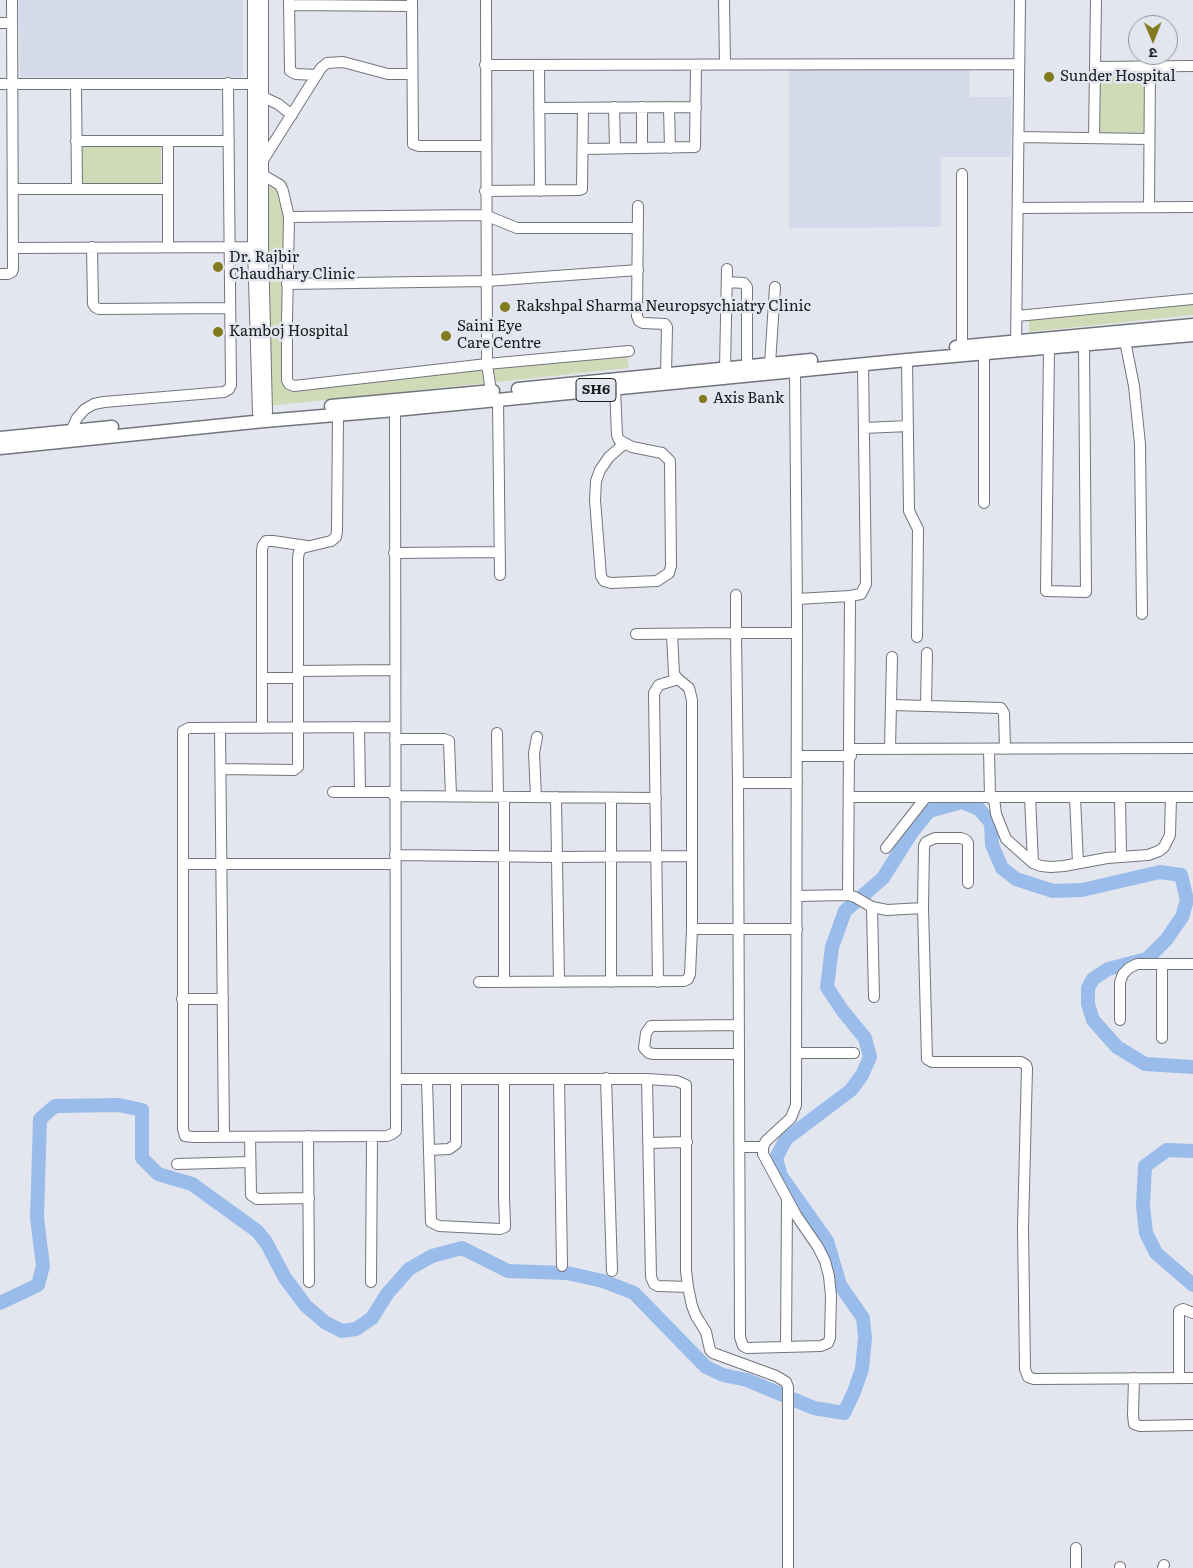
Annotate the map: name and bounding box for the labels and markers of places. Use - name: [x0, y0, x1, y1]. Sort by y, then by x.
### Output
- place label: Sunder Hospital: [1060, 68, 1176, 86]
- marker: Sunder Hospital: [1042, 70, 1056, 84]
- place label: Dr. Rajbir Chaudhary Clinic: [229, 249, 355, 284]
- marker: Dr. Rajbir Chaudhary Clinic: [211, 260, 225, 274]
- place label: Rakshpal Sharma Neuropsychiatry Clinic: [516, 298, 811, 316]
- marker: Rakshpal Sharma Neuropsychiatry Clinic: [498, 300, 512, 314]
- place label: Saini Eye Care Centre: [457, 318, 541, 353]
- place label: Kamboj Hospital: [229, 323, 348, 341]
- marker: Kamboj Hospital: [211, 325, 225, 339]
- marker: Saini Eye Care Centre: [439, 329, 453, 343]
- place label: Axis Bank: [713, 390, 784, 408]
- marker: Axis Bank: [697, 393, 709, 405]

